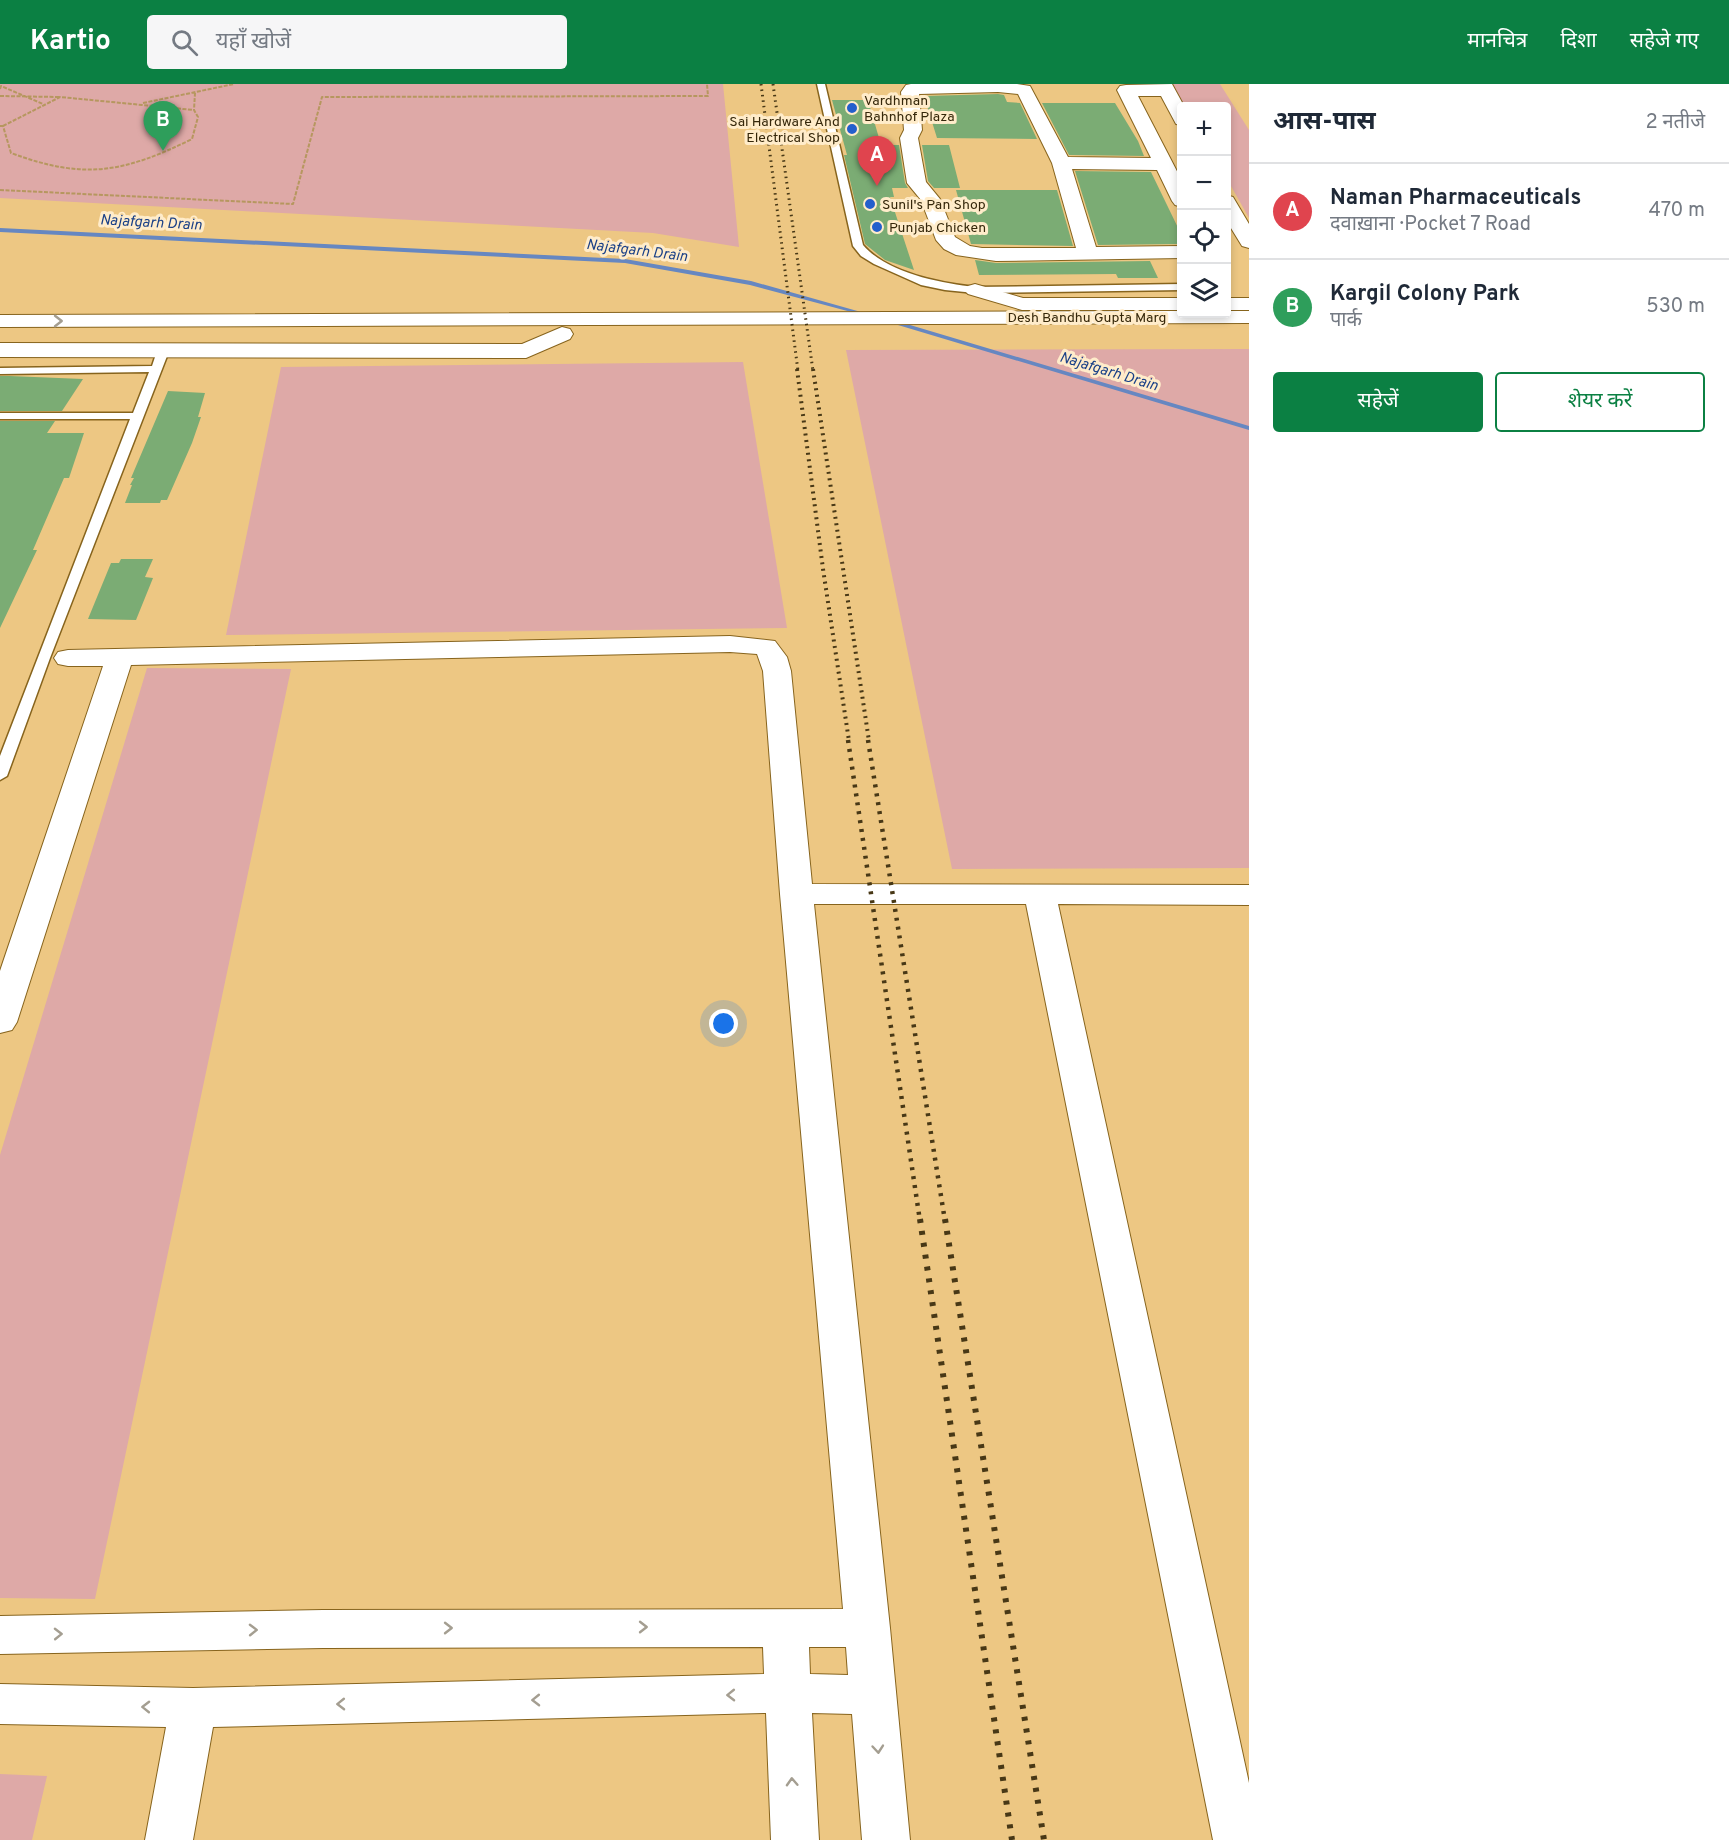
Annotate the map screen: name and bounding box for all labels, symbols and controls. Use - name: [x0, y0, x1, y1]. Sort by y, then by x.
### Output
- search box: [147, 15, 567, 69]
- text: Kartio: [30, 24, 111, 60]
- icon: search: [168, 26, 201, 59]
- text: मानचित्र: [1467, 28, 1527, 55]
- text: दिशा: [1560, 28, 1597, 55]
- text: सहेजे गए: [1630, 28, 1699, 55]
- text: यहाँ खोजें: [216, 29, 291, 56]
- place label: Vardhman Bahnhof Plaza: [864, 93, 955, 126]
- pin: B: [144, 101, 182, 151]
- marker: Vardhman Bahnhof Plaza: [845, 101, 859, 115]
- map controls: [1177, 102, 1231, 318]
- button: +: [1177, 102, 1231, 156]
- text: आस-पास: [1273, 106, 1376, 139]
- text: 2 नतीजे: [1646, 110, 1705, 136]
- place label: Sai Hardware And Electrical Shop: [729, 114, 840, 147]
- marker: Sai Hardware And Electrical Shop: [845, 122, 859, 136]
- pin: A: [858, 136, 896, 186]
- button: −: [1177, 156, 1231, 210]
- text: Naman Pharmaceuticals: [1330, 185, 1581, 212]
- marker: Sunil's Pan Shop: [863, 197, 877, 211]
- place label: Sunil's Pan Shop: [882, 197, 986, 214]
- text: A: [1285, 198, 1300, 224]
- text: 470 m: [1648, 198, 1705, 224]
- button: locate: [1177, 210, 1231, 264]
- water label: Najafgarh Drain: [100, 211, 202, 236]
- text: दवाख़ाना · Pocket 7 Road: [1330, 212, 1531, 238]
- marker: Punjab Chicken: [870, 220, 884, 234]
- place label: Punjab Chicken: [889, 220, 986, 237]
- water label: Najafgarh Drain: [585, 236, 689, 267]
- button: layers: [1177, 264, 1231, 318]
- text: Kargil Colony Park: [1330, 281, 1520, 308]
- text: B: [1286, 294, 1299, 320]
- text: 530 m: [1646, 294, 1705, 320]
- text: पार्क: [1330, 308, 1362, 334]
- street label: Desh Bandhu Gupta Marg: [1008, 310, 1166, 327]
- one-way arrow: [54, 315, 63, 327]
- water label: Najafgarh Drain: [1057, 348, 1160, 396]
- button: सहेजें: [1273, 372, 1483, 432]
- button: शेयर करें: [1495, 372, 1705, 432]
- your location: [709, 1009, 738, 1038]
- one-way arrow: [639, 1621, 648, 1633]
- one-way arrow: [444, 1622, 453, 1634]
- one-way arrow: [249, 1624, 258, 1636]
- one-way arrow: [54, 1627, 63, 1640]
- one-way arrow: [726, 1688, 735, 1701]
- one-way arrow: [532, 1693, 541, 1706]
- one-way arrow: [337, 1698, 346, 1711]
- one-way arrow: [142, 1701, 151, 1713]
- one-way arrow: [871, 1744, 884, 1753]
- one-way arrow: [785, 1777, 798, 1786]

